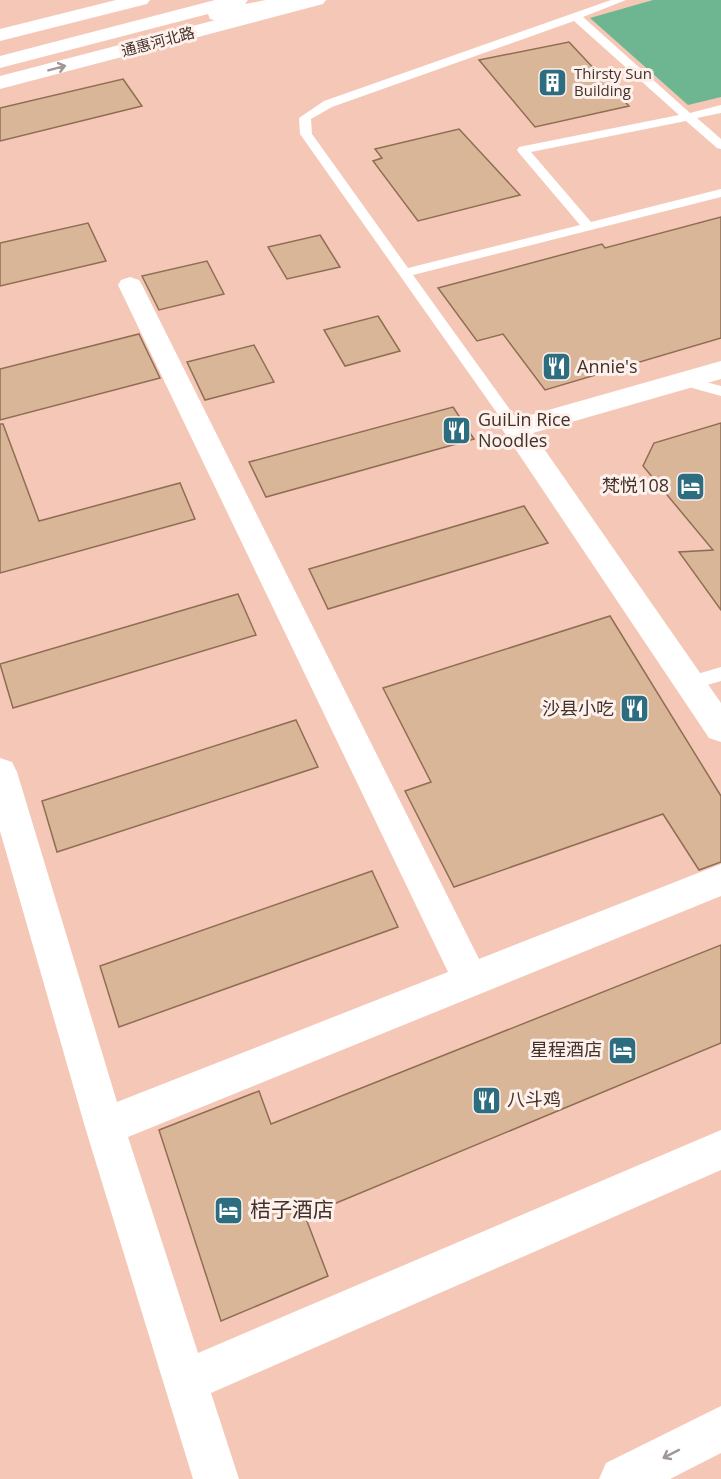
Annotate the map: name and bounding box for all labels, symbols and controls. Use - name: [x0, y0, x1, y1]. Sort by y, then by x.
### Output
- street label: 通惠河北路: [119, 22, 197, 60]
- one-way arrow: [47, 62, 66, 74]
- place label: Thirsty Sun Building: [574, 63, 652, 100]
- building icon: Thirsty Sun Building: [537, 67, 569, 99]
- restaurant icon: Annie's: [540, 351, 572, 383]
- place label: Annie's: [577, 354, 638, 378]
- place label: GuiLin Rice Noodles: [478, 407, 571, 452]
- restaurant icon: GuiLin Rice Noodles: [441, 414, 473, 446]
- hotel icon: 梵悦108: [674, 470, 706, 502]
- place label: 梵悦108: [602, 473, 669, 497]
- restaurant icon: 沙县小吃: [619, 693, 651, 725]
- place label: 沙县小吃: [542, 696, 614, 720]
- hotel icon: 星程酒店: [607, 1034, 639, 1066]
- place label: 星程酒店: [530, 1037, 602, 1061]
- restaurant icon: 八斗鸡: [470, 1084, 502, 1116]
- place label: 八斗鸡: [507, 1087, 561, 1111]
- hotel icon: 桔子酒店: [213, 1194, 245, 1226]
- place label: 桔子酒店: [250, 1195, 334, 1223]
- one-way arrow: [663, 1449, 681, 1460]

